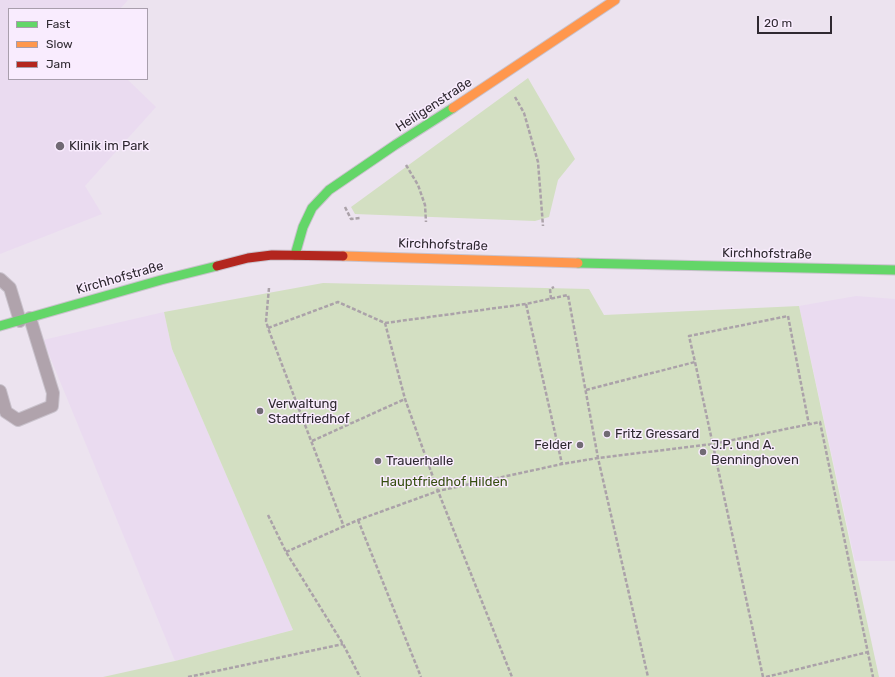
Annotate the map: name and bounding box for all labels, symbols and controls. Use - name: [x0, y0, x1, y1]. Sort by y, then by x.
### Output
- legend: [8, 8, 148, 80]
- scale bar: [759, 8, 834, 34]
- text: 20 m: [764, 16, 792, 30]
- text: Fast: [46, 17, 70, 31]
- text: Slow: [46, 37, 73, 51]
- text: Jam: [46, 57, 71, 71]
- street label: Heiligenstraße: [393, 75, 475, 135]
- place label: Klinik im Park: [69, 138, 149, 154]
- marker: Klinik im Park: [54, 140, 66, 152]
- street label: Kirchhofstraße: [398, 236, 488, 254]
- street label: Kirchhofstraße: [722, 245, 812, 263]
- street label: Kirchhofstraße: [75, 258, 165, 298]
- place label: Verwaltung Stadtfriedhof: [268, 396, 350, 427]
- marker: Verwaltung Stadtfriedhof: [255, 406, 265, 416]
- place label: Fritz Gressard: [615, 426, 699, 442]
- marker: Fritz Gressard: [602, 429, 612, 439]
- place label: Felder: [534, 437, 572, 453]
- place label: J.P. und A. Benninghoven: [711, 437, 799, 468]
- marker: Felder: [575, 440, 585, 450]
- marker: J.P. und A. Benninghoven: [698, 447, 708, 457]
- place label: Trauerhalle: [386, 453, 453, 469]
- marker: Trauerhalle: [373, 456, 383, 466]
- park label: Hauptfriedhof Hilden: [380, 474, 508, 490]

